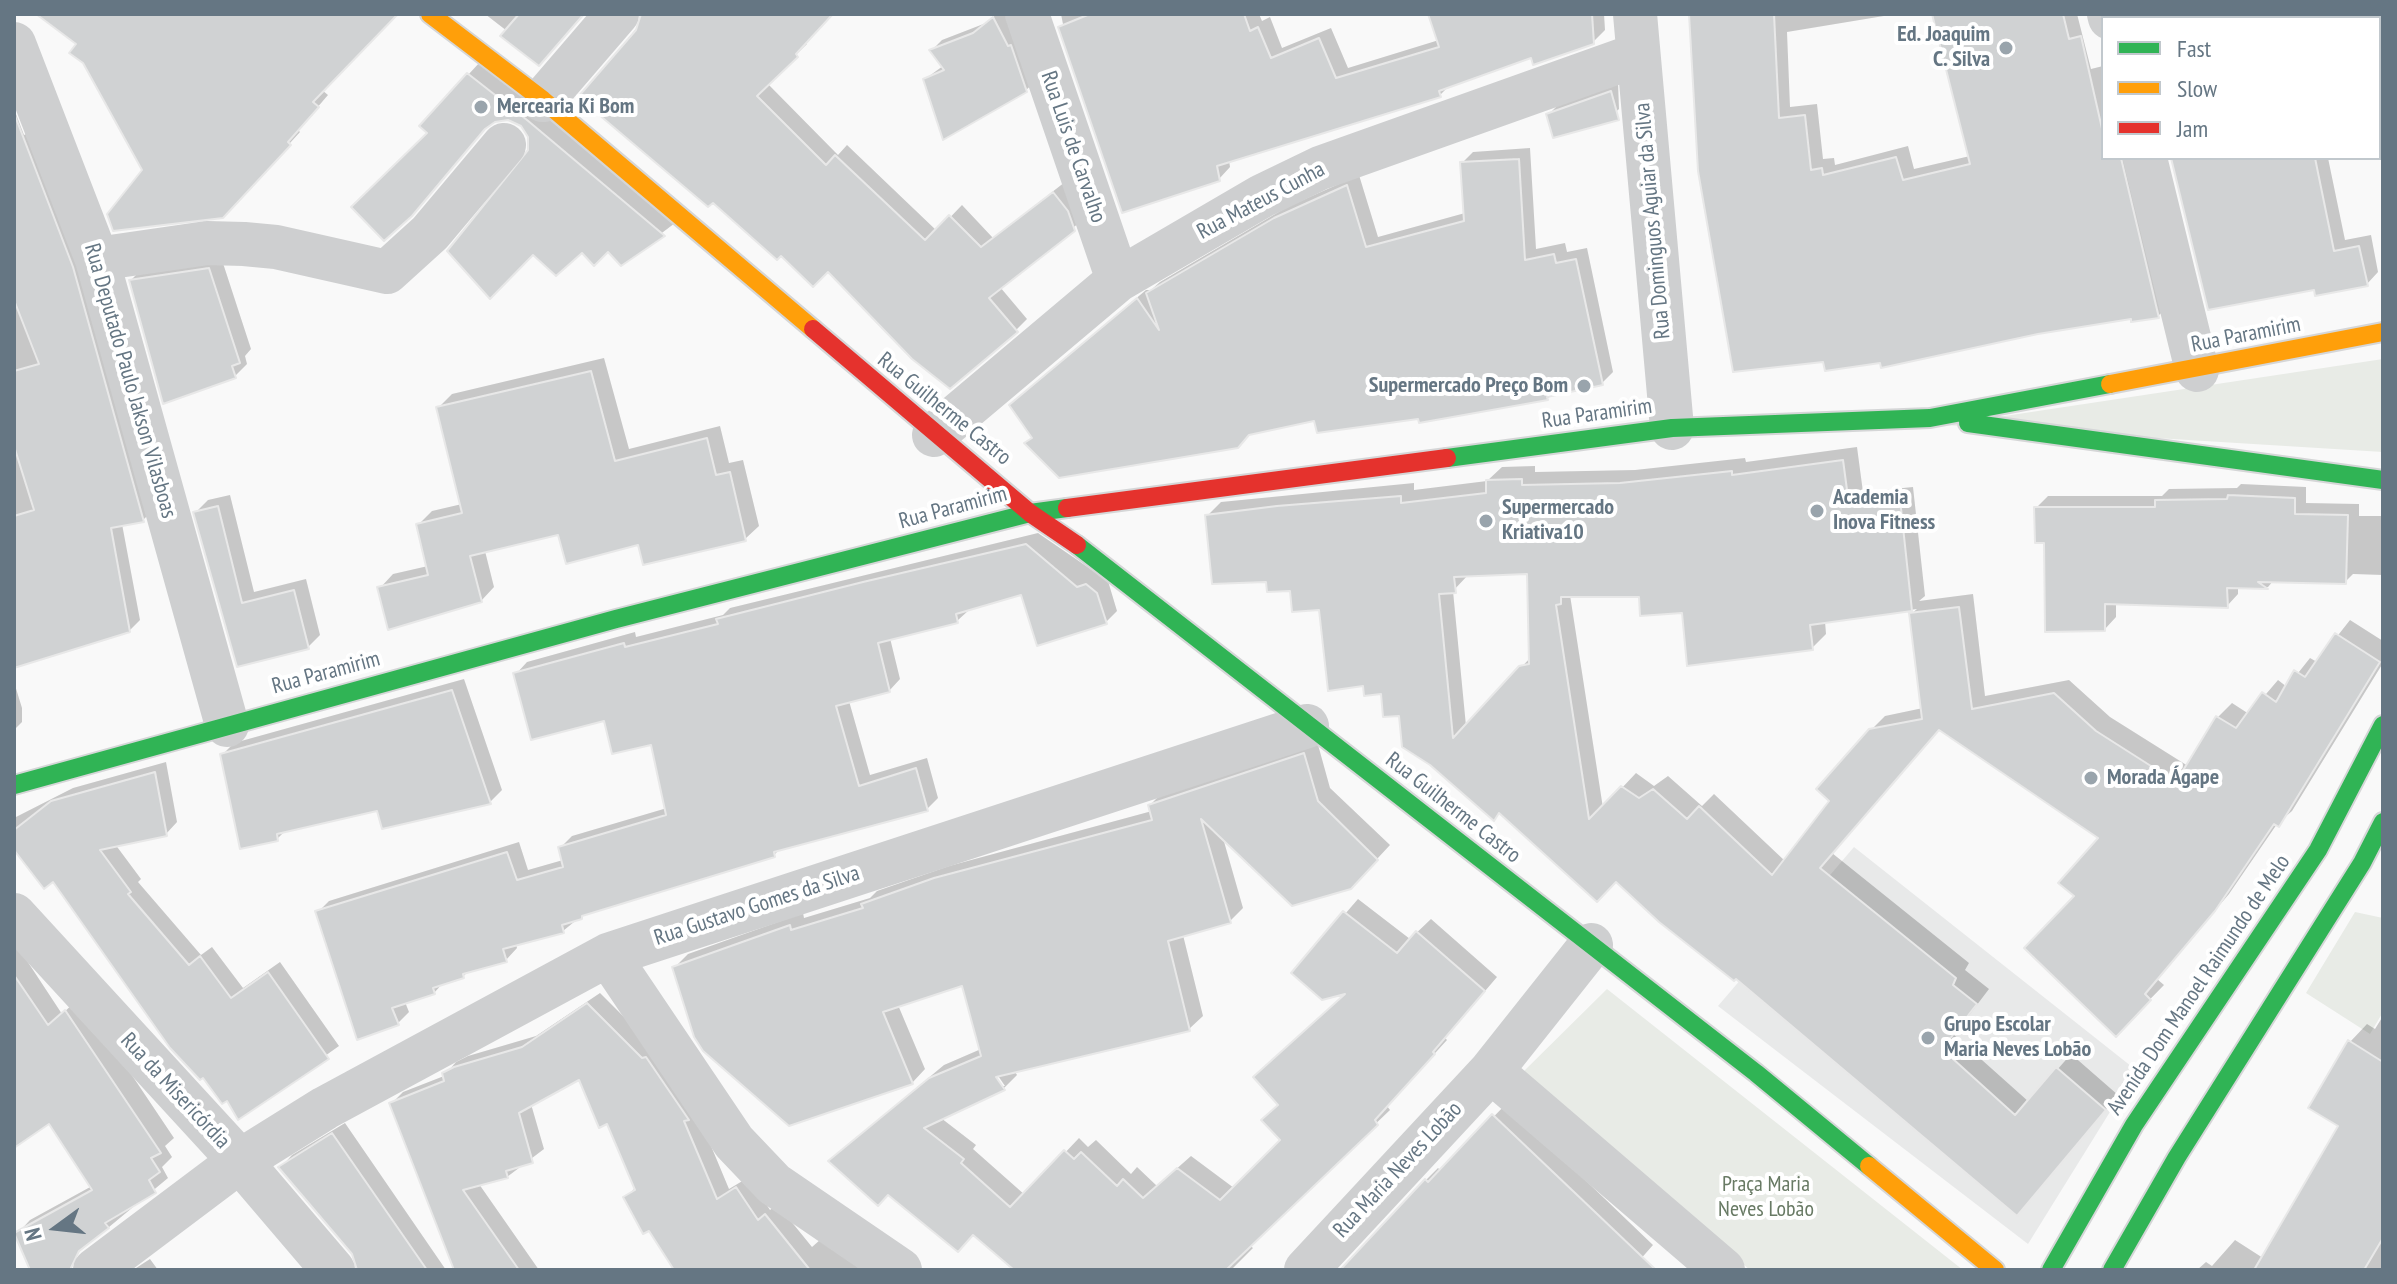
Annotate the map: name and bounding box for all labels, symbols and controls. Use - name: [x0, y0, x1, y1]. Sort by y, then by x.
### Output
- legend: [2101, 16, 2381, 160]
- place label: Ed. Joaquim C. Silva: [1897, 22, 1990, 74]
- text: Fast: [2177, 33, 2211, 64]
- marker: Ed. Joaquim C. Silva: [1997, 39, 2015, 57]
- street label: Rua Luis de Carvalho: [1035, 68, 1111, 226]
- text: Slow: [2177, 73, 2217, 104]
- place label: Mercearia Ki Bom: [497, 94, 634, 120]
- marker: Mercearia Ki Bom: [472, 98, 490, 116]
- street label: Rua Dominguos Aguiar da Silva: [1630, 102, 1676, 340]
- text: Jam: [2177, 113, 2208, 144]
- street label: Rua Mateus Cunha: [1193, 156, 1329, 246]
- street label: Rua Deputado Paulo Jakson Vilasboas: [78, 241, 182, 521]
- street label: Rua Paramirim: [2189, 311, 2303, 359]
- street label: Rua Guilherme Castro: [872, 347, 1016, 471]
- place label: Supermercado Preço Bom: [1369, 373, 1568, 399]
- marker: Supermercado Preço Bom: [1575, 377, 1593, 395]
- street label: Rua Paramirim: [1540, 393, 1654, 435]
- street label: Rua Paramirim: [896, 481, 1010, 535]
- place label: Academia Inova Fitness: [1833, 485, 1935, 536]
- place label: Supermercado Kriativa10: [1502, 495, 1614, 546]
- marker: Academia Inova Fitness: [1808, 502, 1826, 520]
- marker: Supermercado Kriativa10: [1477, 512, 1495, 530]
- street label: Rua Paramirim: [269, 646, 383, 700]
- street label: Rua Guilherme Castro: [1380, 747, 1526, 869]
- place label: Morada Ágape: [2107, 765, 2219, 791]
- marker: Morada Ágape: [2082, 769, 2100, 787]
- street label: Avenida Dom Manoel Raimundo de Melo: [2102, 850, 2296, 1120]
- street label: Rua Gustavo Gomes da Silva: [651, 860, 863, 952]
- place label: Grupo Escolar Maria Neves Lobão: [1944, 1012, 2091, 1064]
- street label: Rua da Misericórdia: [115, 1028, 235, 1154]
- marker: Grupo Escolar Maria Neves Lobão: [1919, 1029, 1937, 1047]
- street label: Rua Maria Neves Lobão: [1328, 1096, 1468, 1244]
- park label: Praça Maria Neves Lobão: [1718, 1172, 1814, 1224]
- north arrow: [16, 1188, 96, 1268]
- text: N: [18, 1225, 48, 1244]

